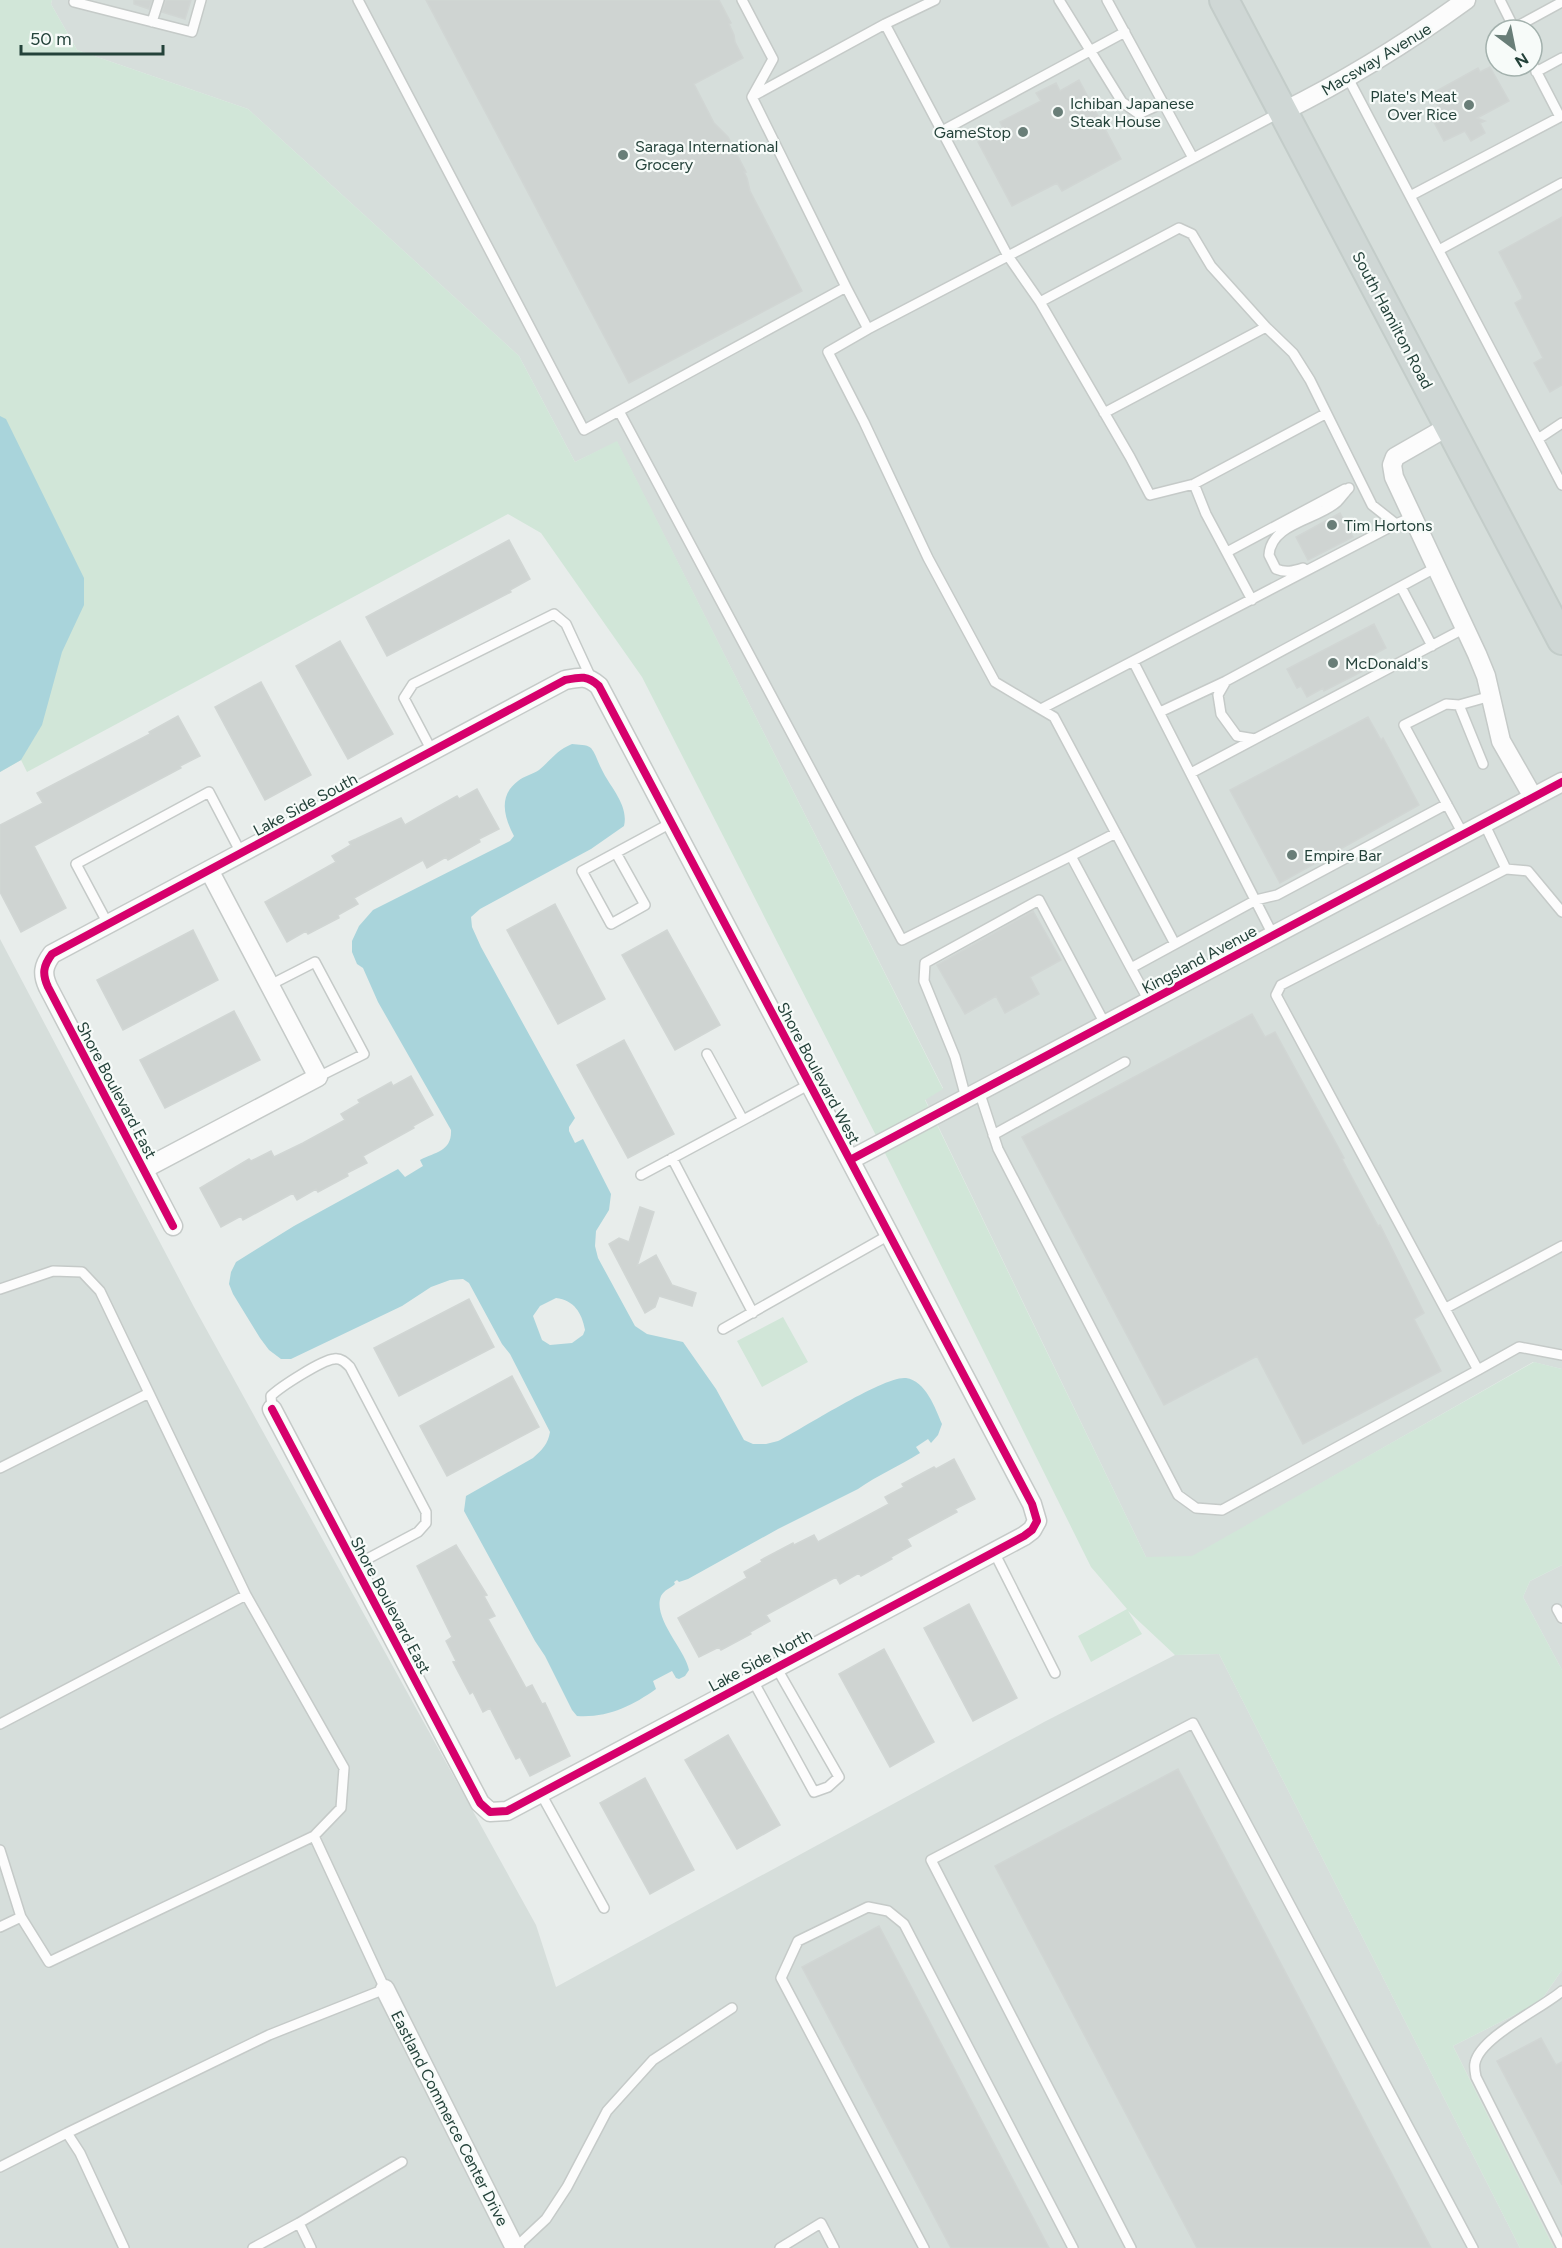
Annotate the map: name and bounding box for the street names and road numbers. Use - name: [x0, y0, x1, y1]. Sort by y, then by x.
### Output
- street label: Macsway Avenue: [1318, 19, 1435, 100]
- street label: South Hamilton Road: [1348, 248, 1437, 392]
- street label: Lake Side South: [250, 769, 361, 840]
- street label: Kingsland Avenue: [1139, 921, 1260, 998]
- street label: Shore Boulevard West: [773, 999, 864, 1148]
- street label: Shore Boulevard East: [72, 1019, 161, 1162]
- street label: Shore Boulevard East: [346, 1534, 435, 1677]
- street label: Lake Side North: [705, 1625, 815, 1696]
- street label: Eastland Commerce Center Drive: [387, 2007, 512, 2229]

